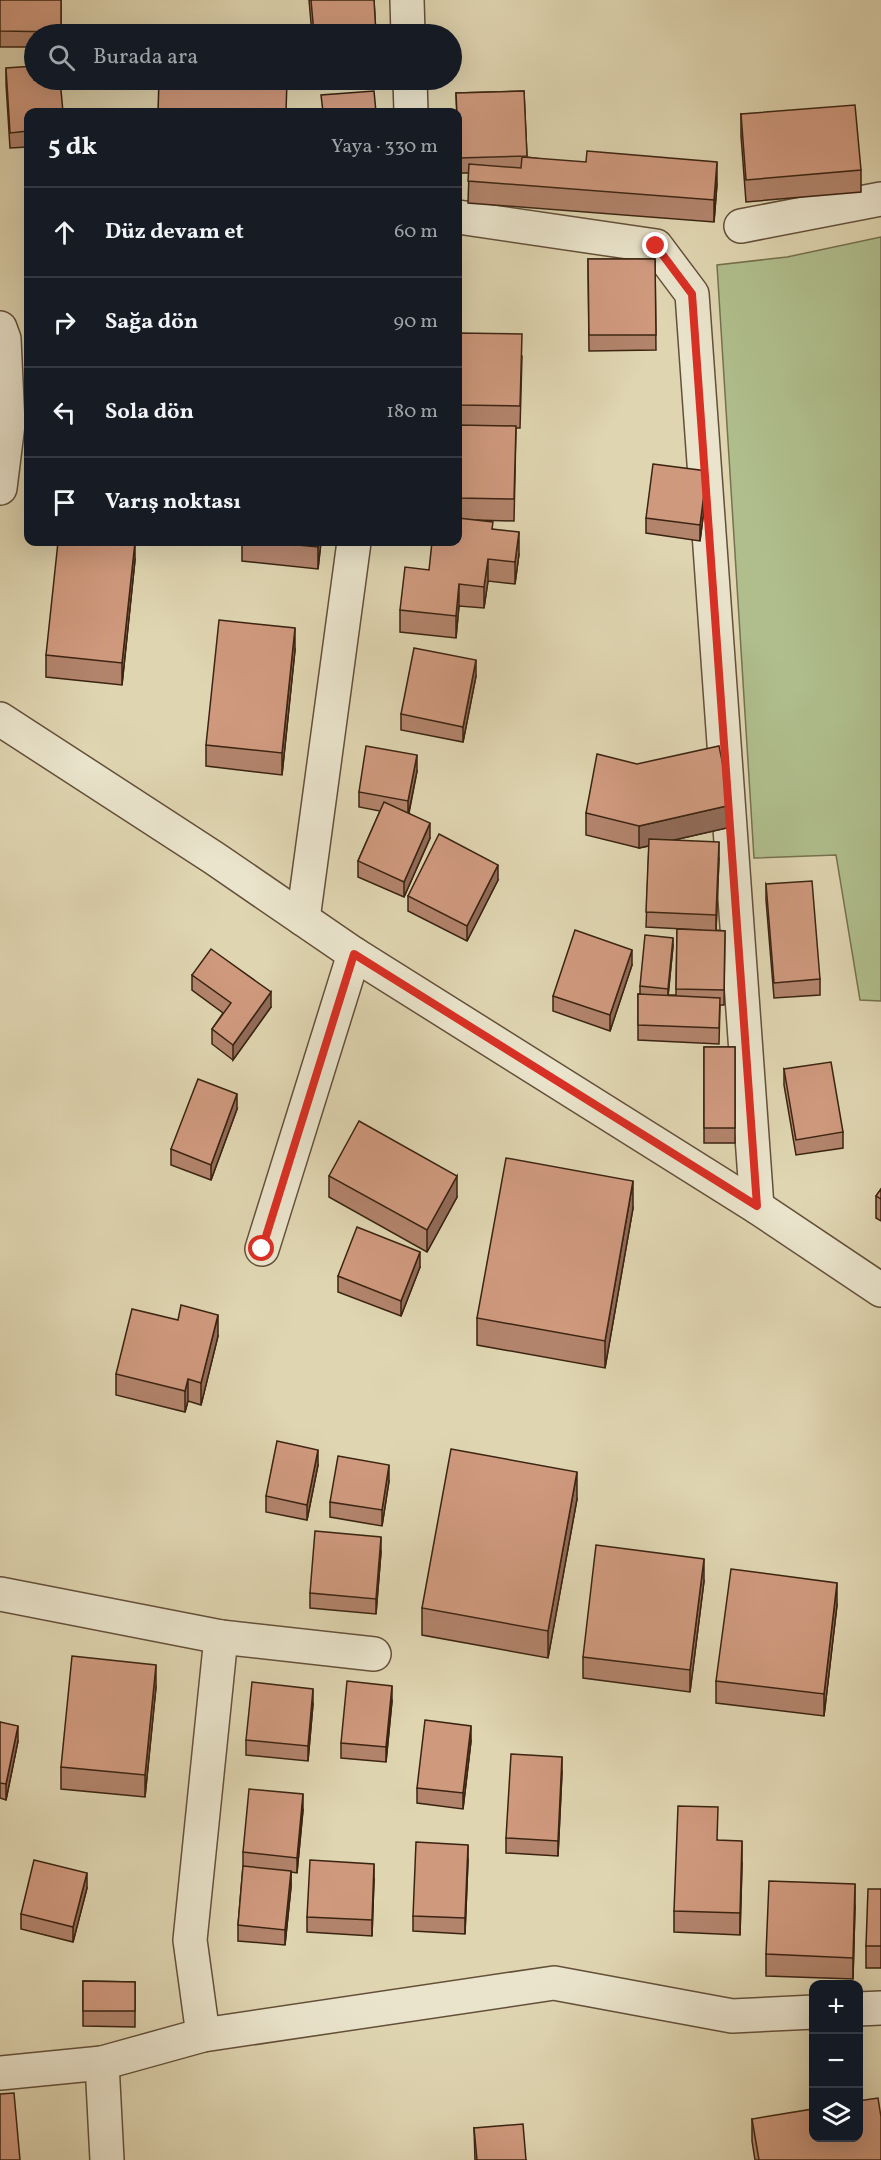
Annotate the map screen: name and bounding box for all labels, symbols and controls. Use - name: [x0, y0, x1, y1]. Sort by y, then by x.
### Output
- search box: [24, 24, 462, 90]
- icon: search: [45, 41, 78, 74]
- text: Burada ara: [93, 42, 198, 73]
- text: 5 dk: [48, 129, 97, 165]
- text: Yaya · 330 m: [331, 133, 438, 161]
- icon: ahead: [48, 216, 81, 249]
- text: Düz devam et: [105, 217, 244, 248]
- text: 60 m: [394, 218, 438, 246]
- route end: [642, 232, 668, 258]
- icon: right: [48, 306, 81, 339]
- text: Sağa dön: [105, 307, 198, 338]
- text: 90 m: [394, 308, 438, 336]
- icon: left: [48, 396, 81, 429]
- text: Sola dön: [105, 397, 194, 428]
- text: 180 m: [386, 398, 438, 426]
- icon: arrive: [48, 486, 81, 519]
- text: Varış noktası: [105, 487, 241, 518]
- route start: [248, 1235, 274, 1261]
- map controls: [809, 1980, 863, 2142]
- button: +: [809, 1980, 863, 2034]
- button: −: [809, 2034, 863, 2088]
- button: layers: [809, 2088, 863, 2142]

